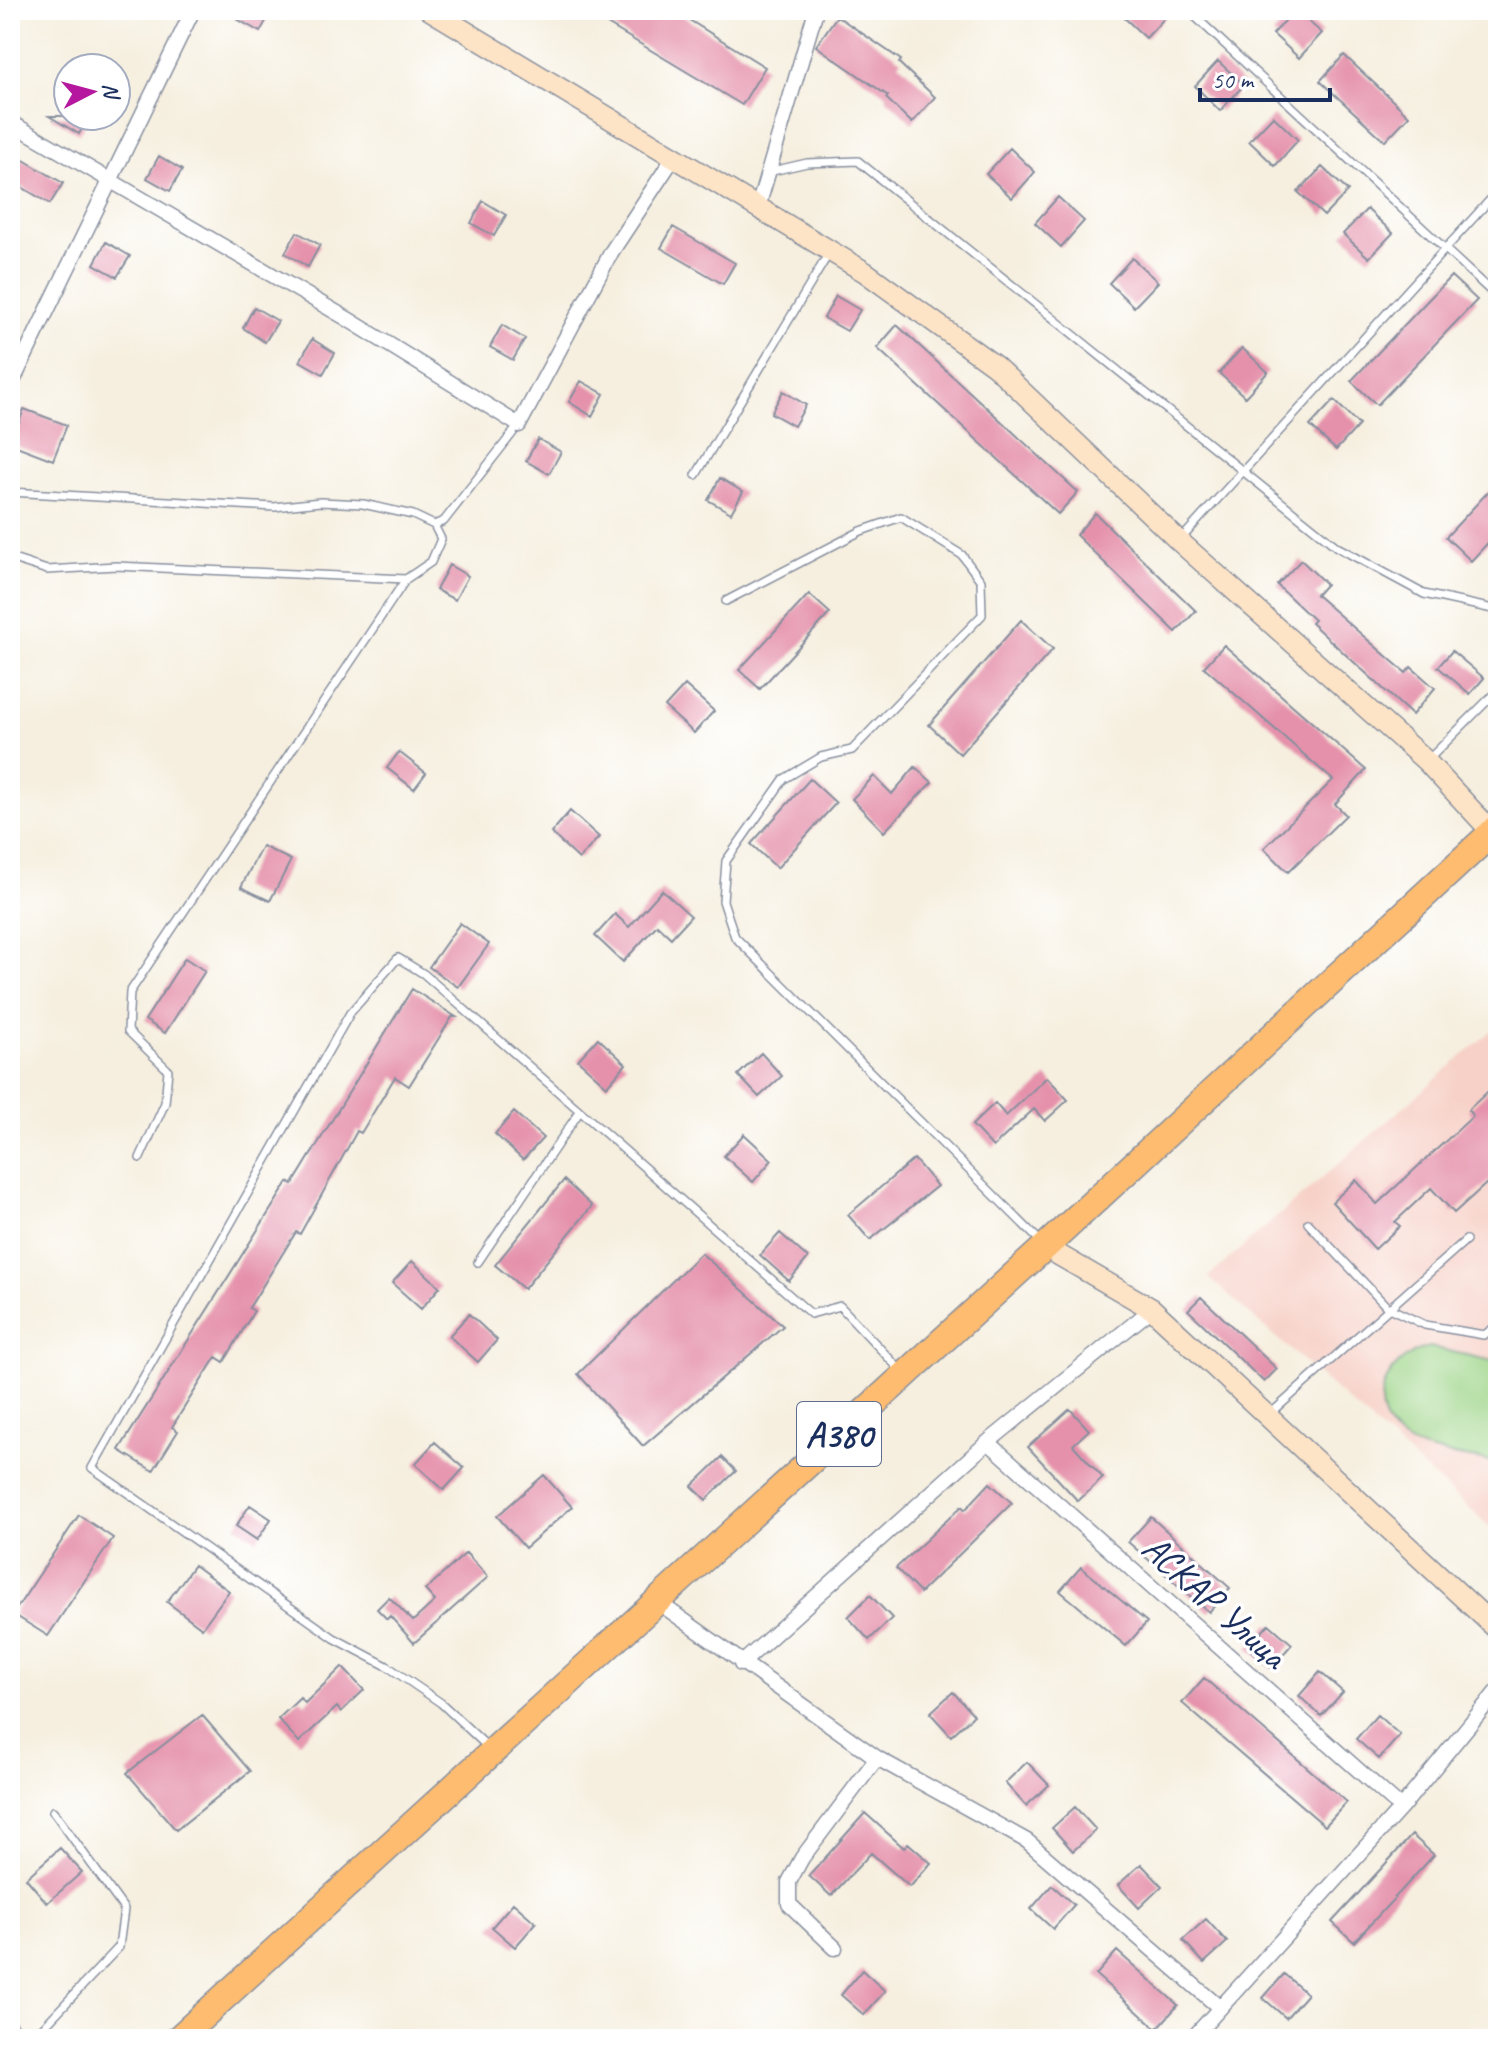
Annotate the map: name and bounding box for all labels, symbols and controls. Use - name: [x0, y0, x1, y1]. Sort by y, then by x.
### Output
- north arrow: [52, 52, 132, 132]
- scale bar: [1200, 52, 1330, 102]
- text: 50 m: [1212, 65, 1255, 95]
- text: N: [96, 82, 126, 102]
- road number: A380: [797, 1402, 881, 1466]
- street label: АСКАР Улица: [1133, 1524, 1299, 1680]

